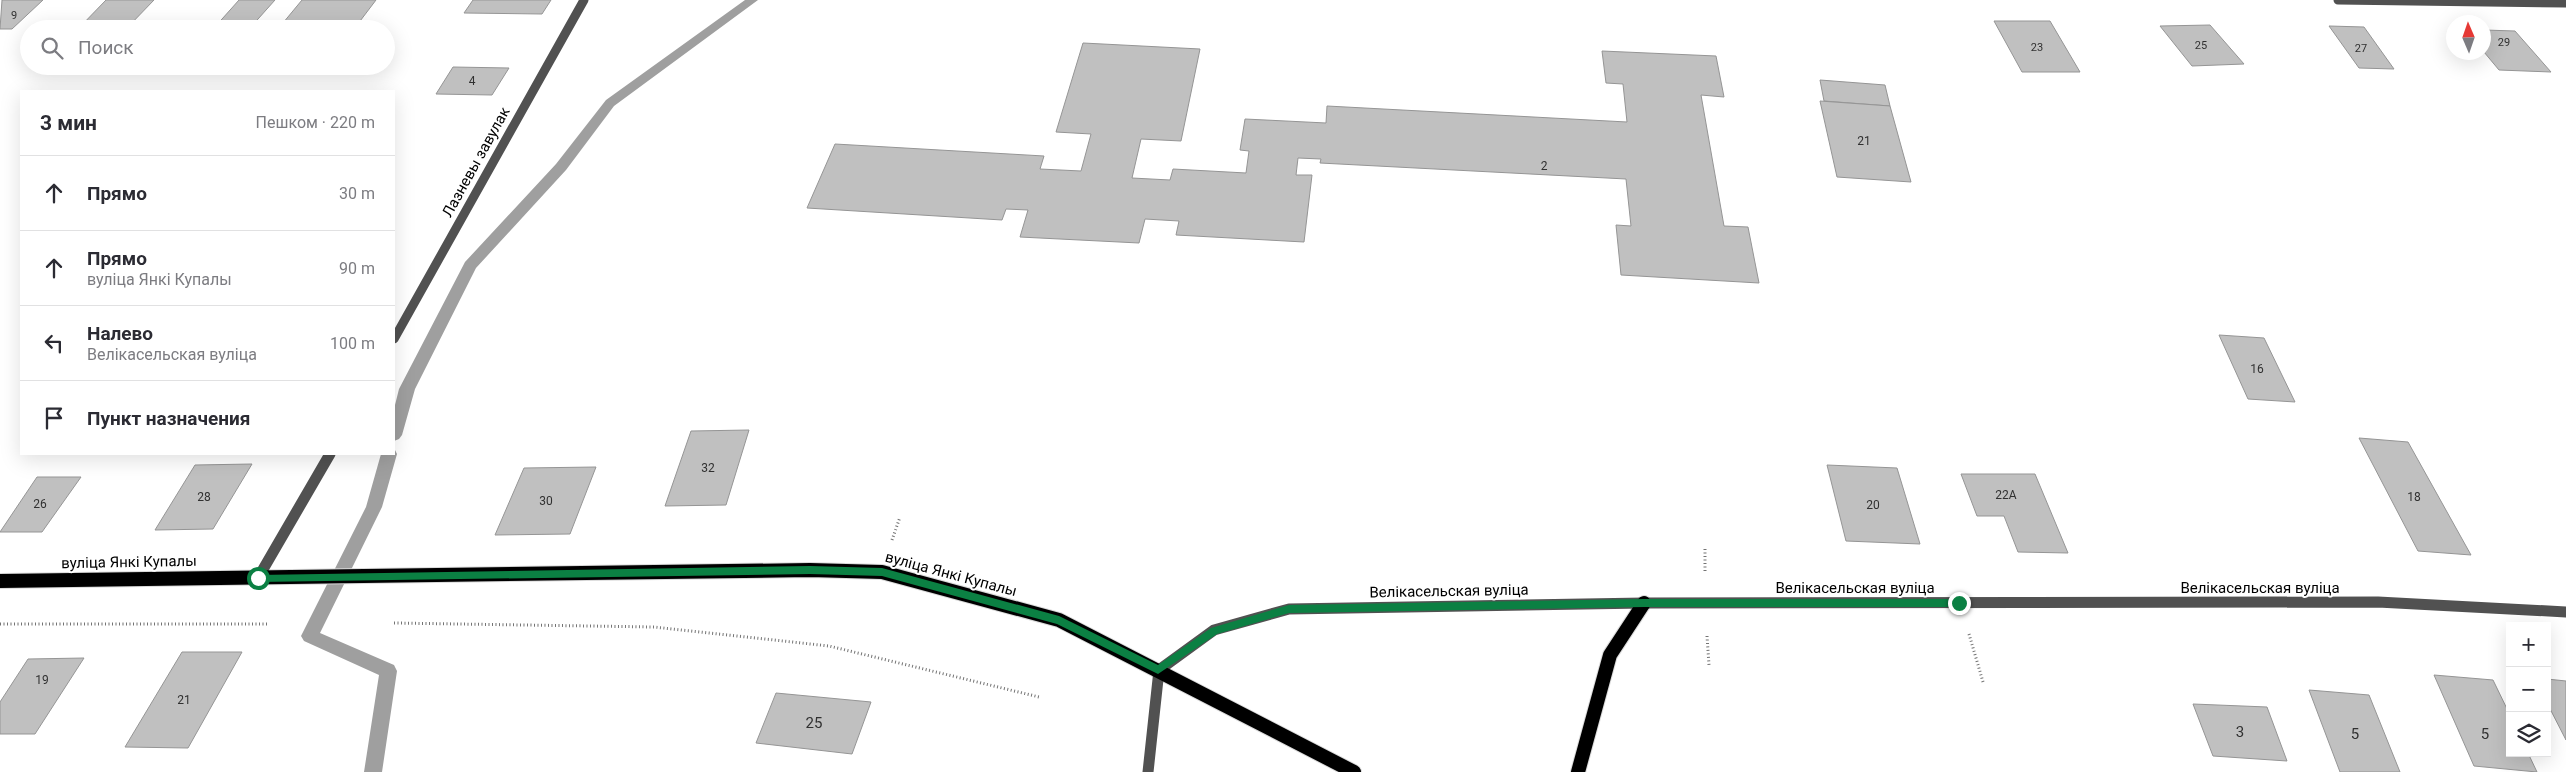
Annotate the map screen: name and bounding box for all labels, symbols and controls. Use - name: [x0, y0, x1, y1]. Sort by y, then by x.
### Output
- house number: 9: [11, 9, 17, 22]
- north arrow: [2446, 15, 2491, 60]
- search box: [20, 20, 395, 75]
- icon: search: [38, 34, 66, 62]
- text: Поиск: [78, 36, 134, 59]
- house number: 29: [2498, 36, 2510, 49]
- house number: 25: [2195, 39, 2207, 52]
- house number: 23: [2031, 41, 2043, 54]
- house number: 27: [2355, 42, 2367, 55]
- house number: 4: [469, 74, 476, 88]
- street label: Лазневы завулак: [438, 104, 514, 220]
- text: 3 мин: [40, 111, 97, 135]
- text: Пешком · 220 m: [256, 113, 375, 132]
- house number: 21: [1857, 134, 1871, 148]
- house number: 2: [1541, 159, 1548, 173]
- icon: ahead: [40, 179, 68, 207]
- text: Прямо: [87, 182, 147, 205]
- text: 30 m: [339, 184, 375, 203]
- text: Прямо: [87, 247, 147, 270]
- icon: ahead: [40, 254, 68, 282]
- text: 90 m: [339, 259, 375, 278]
- text: вуліца Янкі Купалы: [87, 270, 232, 289]
- text: Налево: [87, 322, 153, 345]
- icon: left: [40, 329, 68, 357]
- text: 100 m: [330, 334, 375, 353]
- text: Велікасельская вуліца: [87, 345, 257, 364]
- house number: 16: [2250, 362, 2264, 376]
- icon: arrive: [40, 404, 68, 432]
- text: Пункт назначения: [87, 407, 250, 430]
- house number: 32: [701, 461, 715, 475]
- house number: 22А: [1995, 488, 2017, 502]
- house number: 28: [197, 490, 211, 504]
- house number: 18: [2407, 490, 2421, 504]
- house number: 30: [539, 494, 553, 508]
- house number: 26: [33, 497, 47, 511]
- house number: 20: [1866, 498, 1880, 512]
- street label: вуліца Янкі Купалы: [883, 548, 1019, 600]
- street label: вуліца Янкі Купалы: [61, 552, 197, 572]
- route start: [247, 567, 270, 590]
- street label: Велікасельская вуліца: [1775, 579, 1935, 597]
- street label: Велікасельская вуліца: [2180, 579, 2340, 597]
- street label: Велікасельская вуліца: [1369, 581, 1529, 601]
- route end: [1948, 592, 1971, 615]
- map controls: [2506, 622, 2551, 757]
- button: +: [2506, 622, 2551, 667]
- button: −: [2506, 667, 2551, 712]
- house number: 19: [35, 673, 49, 687]
- house number: 21: [177, 693, 191, 707]
- button: layers: [2506, 712, 2551, 757]
- house number: 25: [806, 714, 822, 732]
- house number: 3: [2236, 723, 2244, 741]
- house number: 5: [2351, 725, 2359, 743]
- house number: 5: [2481, 725, 2489, 743]

